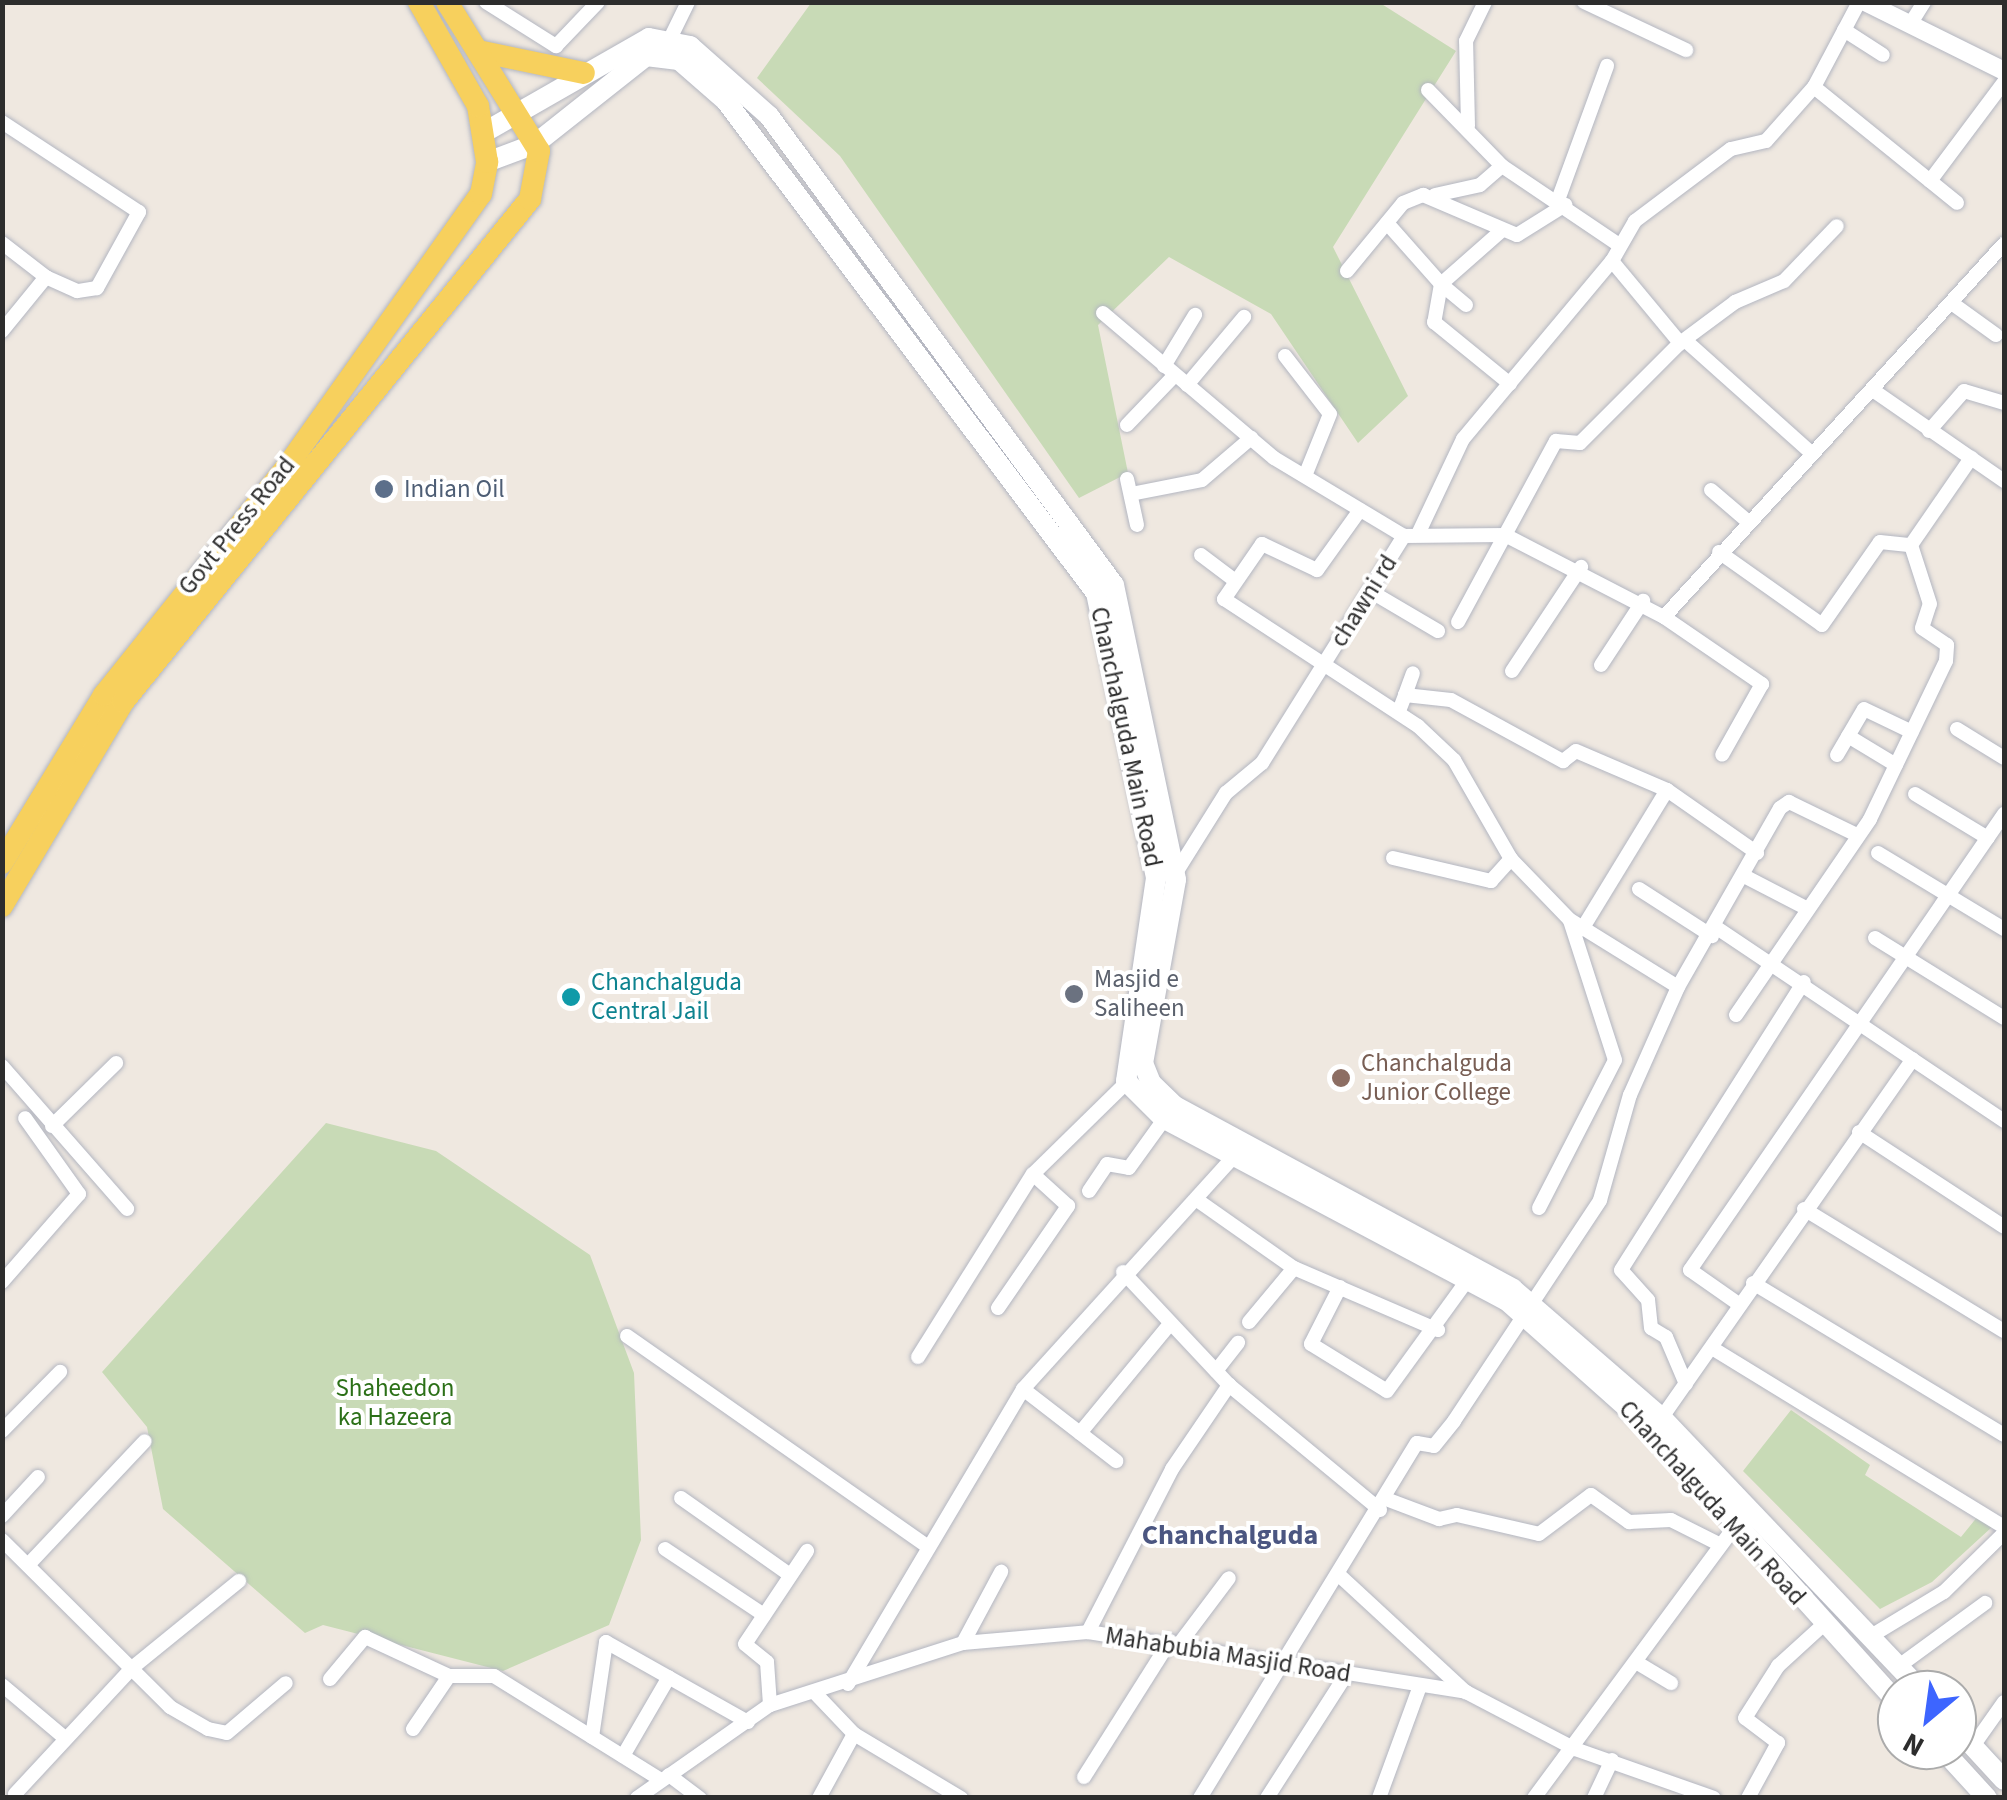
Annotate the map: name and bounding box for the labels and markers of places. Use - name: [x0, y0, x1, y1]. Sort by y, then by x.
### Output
- place label: Indian Oil: [404, 474, 505, 504]
- marker: Indian Oil: [373, 478, 395, 500]
- place label: Masjid e Saliheen: [1094, 965, 1185, 1024]
- place label: Chanchalguda Central Jail: [591, 968, 742, 1027]
- marker: Masjid e Saliheen: [1063, 983, 1085, 1005]
- marker: Chanchalguda Central Jail: [560, 986, 582, 1008]
- place label: Chanchalguda Junior College: [1361, 1049, 1512, 1108]
- marker: Chanchalguda Junior College: [1330, 1067, 1352, 1089]

